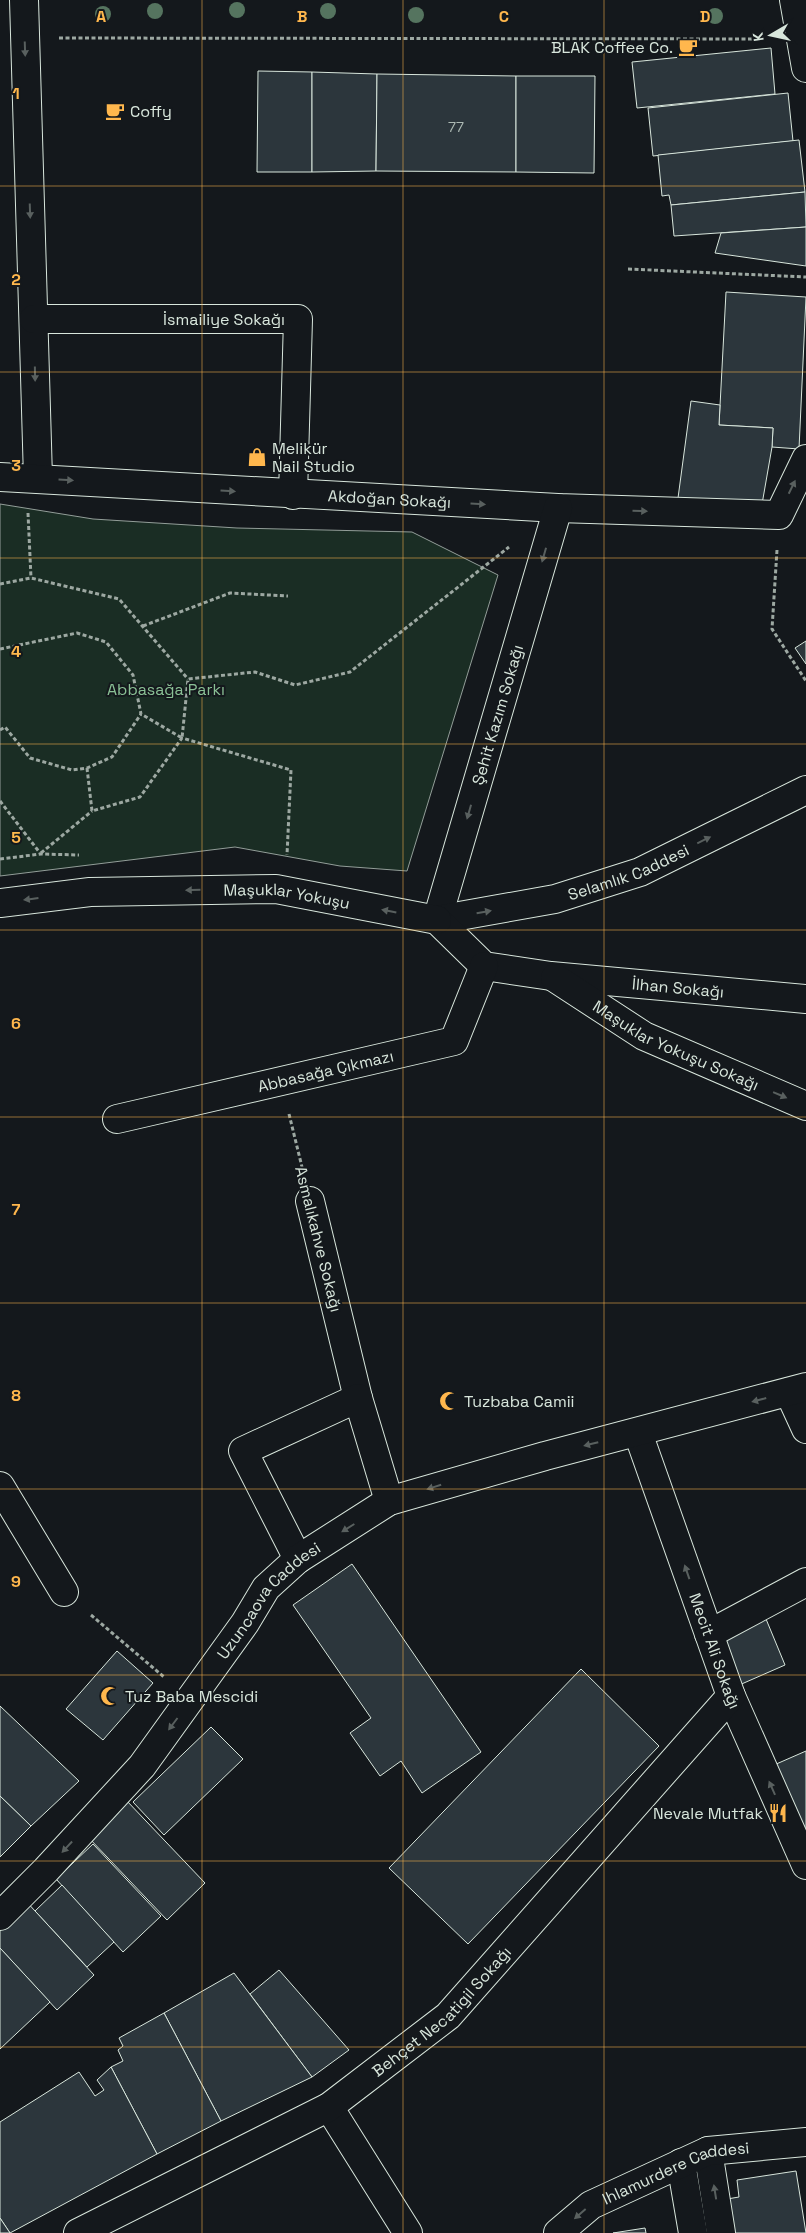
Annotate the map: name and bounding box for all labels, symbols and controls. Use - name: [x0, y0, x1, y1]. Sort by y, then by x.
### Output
- text: A: [96, 6, 106, 27]
- text: B: [297, 6, 307, 27]
- text: C: [499, 6, 509, 27]
- text: D: [700, 6, 710, 27]
- north arrow: [746, 10, 796, 60]
- text: K: [749, 31, 768, 43]
- cafe icon: BLAK Coffee Co.: [677, 36, 699, 58]
- place label: BLAK Coffee Co.: [551, 37, 673, 58]
- one-way arrow: [22, 41, 30, 57]
- text: 1: [12, 83, 20, 104]
- cafe icon: Coffy: [104, 100, 126, 122]
- place label: Coffy: [130, 101, 172, 122]
- house number: 77: [448, 118, 464, 136]
- one-way arrow: [27, 203, 35, 219]
- text: 2: [11, 269, 21, 290]
- street label: İsmailiye Sokağı: [163, 309, 285, 330]
- one-way arrow: [31, 366, 39, 382]
- place label: Melikür Nail Studio: [272, 438, 355, 477]
- shop icon: Melikür Nail Studio: [246, 446, 268, 468]
- text: 3: [11, 455, 21, 476]
- one-way arrow: [58, 477, 74, 485]
- one-way arrow: [789, 480, 797, 494]
- street label: Akdoğan Sokağı: [327, 485, 451, 513]
- one-way arrow: [220, 488, 236, 496]
- one-way arrow: [470, 501, 486, 509]
- one-way arrow: [632, 507, 648, 515]
- one-way arrow: [540, 548, 548, 563]
- text: 4: [11, 641, 21, 662]
- street label: Şehit Kazım Sokağı: [467, 642, 528, 787]
- park label: Abbasağa Parkı: [107, 679, 225, 700]
- one-way arrow: [464, 804, 472, 819]
- text: 5: [11, 827, 21, 848]
- one-way arrow: [697, 836, 711, 844]
- street label: Selamlık Caddesi: [565, 839, 693, 905]
- street label: Maşuklar Yokuşu: [223, 879, 352, 914]
- one-way arrow: [185, 886, 201, 894]
- one-way arrow: [23, 895, 39, 903]
- one-way arrow: [381, 907, 396, 915]
- one-way arrow: [477, 907, 493, 915]
- street label: İlhan Sokağı: [631, 973, 725, 1003]
- street label: Maşuklar Yokuşu Sokağı: [589, 995, 762, 1095]
- text: 6: [11, 1013, 21, 1034]
- street label: Abbasağa Çıkmazı: [256, 1045, 396, 1097]
- one-way arrow: [773, 1092, 787, 1100]
- street label: Asmalıkahve Sokağı: [290, 1164, 347, 1314]
- text: 7: [12, 1199, 21, 1220]
- text: 8: [11, 1385, 21, 1406]
- mosque icon: Tuzbaba Camii: [438, 1390, 460, 1412]
- place label: Tuzbaba Camii: [464, 1391, 575, 1412]
- one-way arrow: [751, 1397, 766, 1405]
- one-way arrow: [583, 1441, 598, 1449]
- one-way arrow: [427, 1484, 442, 1492]
- one-way arrow: [342, 1523, 355, 1532]
- street label: Uzuncaova Caddesi: [212, 1538, 324, 1663]
- one-way arrow: [683, 1564, 691, 1579]
- text: 9: [11, 1571, 21, 1592]
- street label: Mecit Ali Sokağı: [684, 1590, 745, 1712]
- mosque icon: Tuz Baba Mescidi: [99, 1685, 121, 1707]
- place label: Tuz Baba Mescidi: [125, 1686, 258, 1707]
- one-way arrow: [167, 1717, 178, 1730]
- one-way arrow: [768, 1781, 776, 1795]
- restaurant icon: Nevale Mutfak: [767, 1802, 789, 1824]
- place label: Nevale Mutfak: [653, 1803, 763, 1824]
- one-way arrow: [61, 1841, 73, 1853]
- street label: Behçet Necatigil Sokağı: [368, 1942, 516, 2081]
- street label: Ihlamurdere Caddesi: [599, 2137, 750, 2209]
- one-way arrow: [710, 2184, 718, 2200]
- one-way arrow: [575, 2208, 587, 2220]

